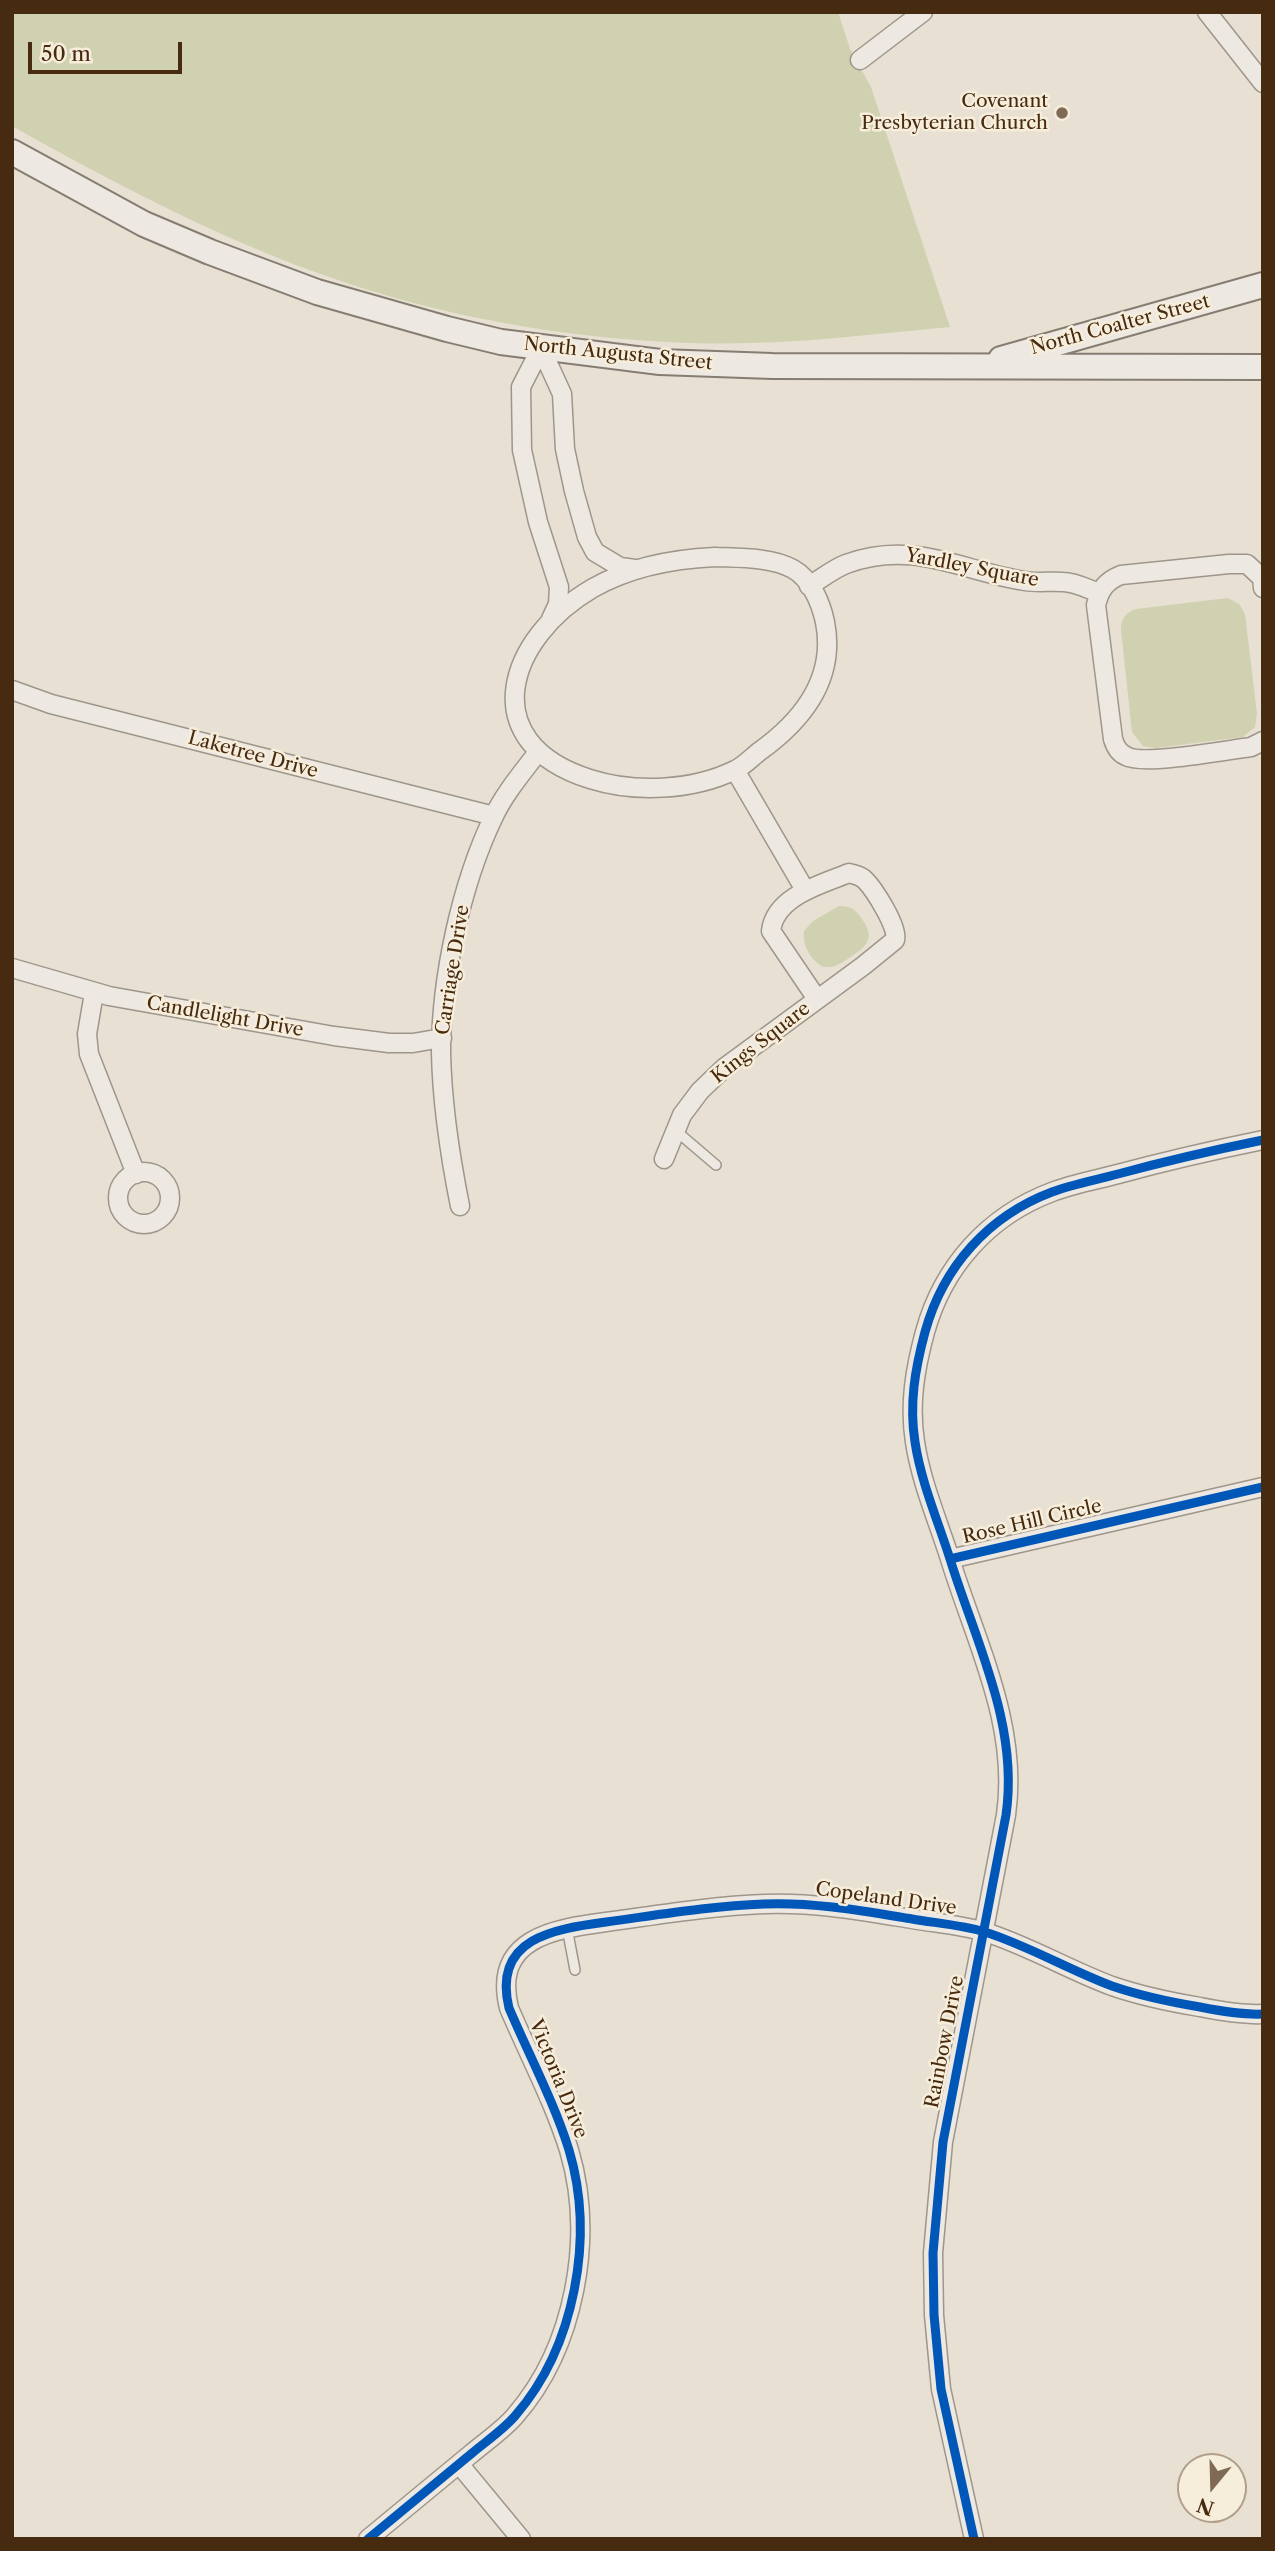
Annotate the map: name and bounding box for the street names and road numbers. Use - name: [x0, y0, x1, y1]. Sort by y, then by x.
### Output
- street label: North Coalter Street: [1028, 290, 1212, 360]
- street label: North Augusta Street: [523, 333, 713, 375]
- street label: Yardley Square: [903, 544, 1041, 592]
- street label: Laketree Drive: [186, 727, 320, 783]
- street label: Carriage Drive: [431, 903, 475, 1037]
- street label: Candlelight Drive: [145, 992, 305, 1042]
- street label: Kings Square: [707, 997, 815, 1089]
- street label: Rose Hill Circle: [960, 1495, 1104, 1549]
- street label: Copeland Drive: [814, 1878, 958, 1920]
- street label: Rainbow Drive: [921, 1974, 969, 2110]
- street label: Victoria Drive: [524, 2016, 592, 2142]

